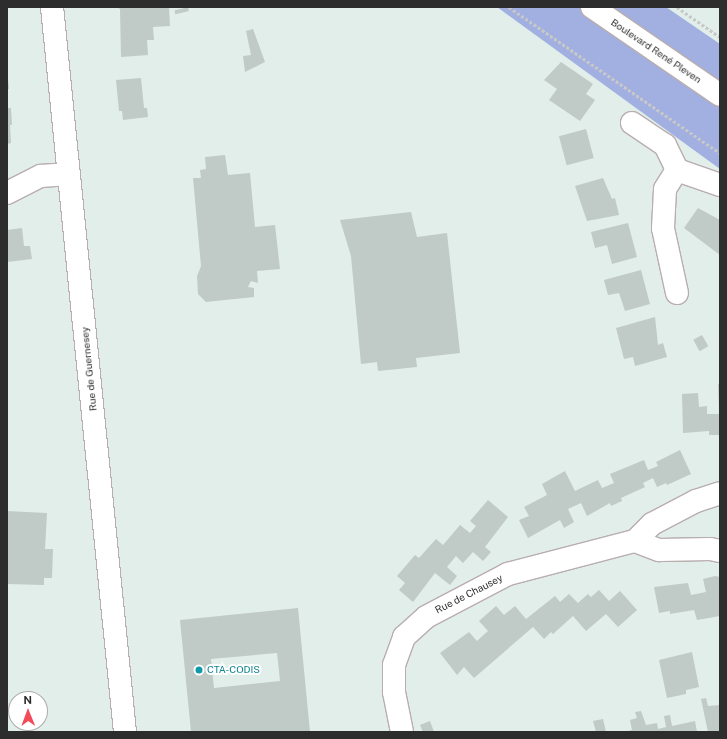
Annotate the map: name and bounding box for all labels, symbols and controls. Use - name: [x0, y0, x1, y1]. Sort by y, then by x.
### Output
- street label: Boulevard René Pleven: [609, 16, 703, 86]
- street label: Rue de Guernesey: [79, 326, 99, 412]
- street label: Rue de Chausey: [433, 572, 505, 616]
- place label: CTA-CODIS: [207, 664, 260, 676]
- marker: CTA-CODIS: [194, 665, 204, 675]
- north arrow: [8, 691, 48, 731]
- text: N: [23, 694, 32, 706]

